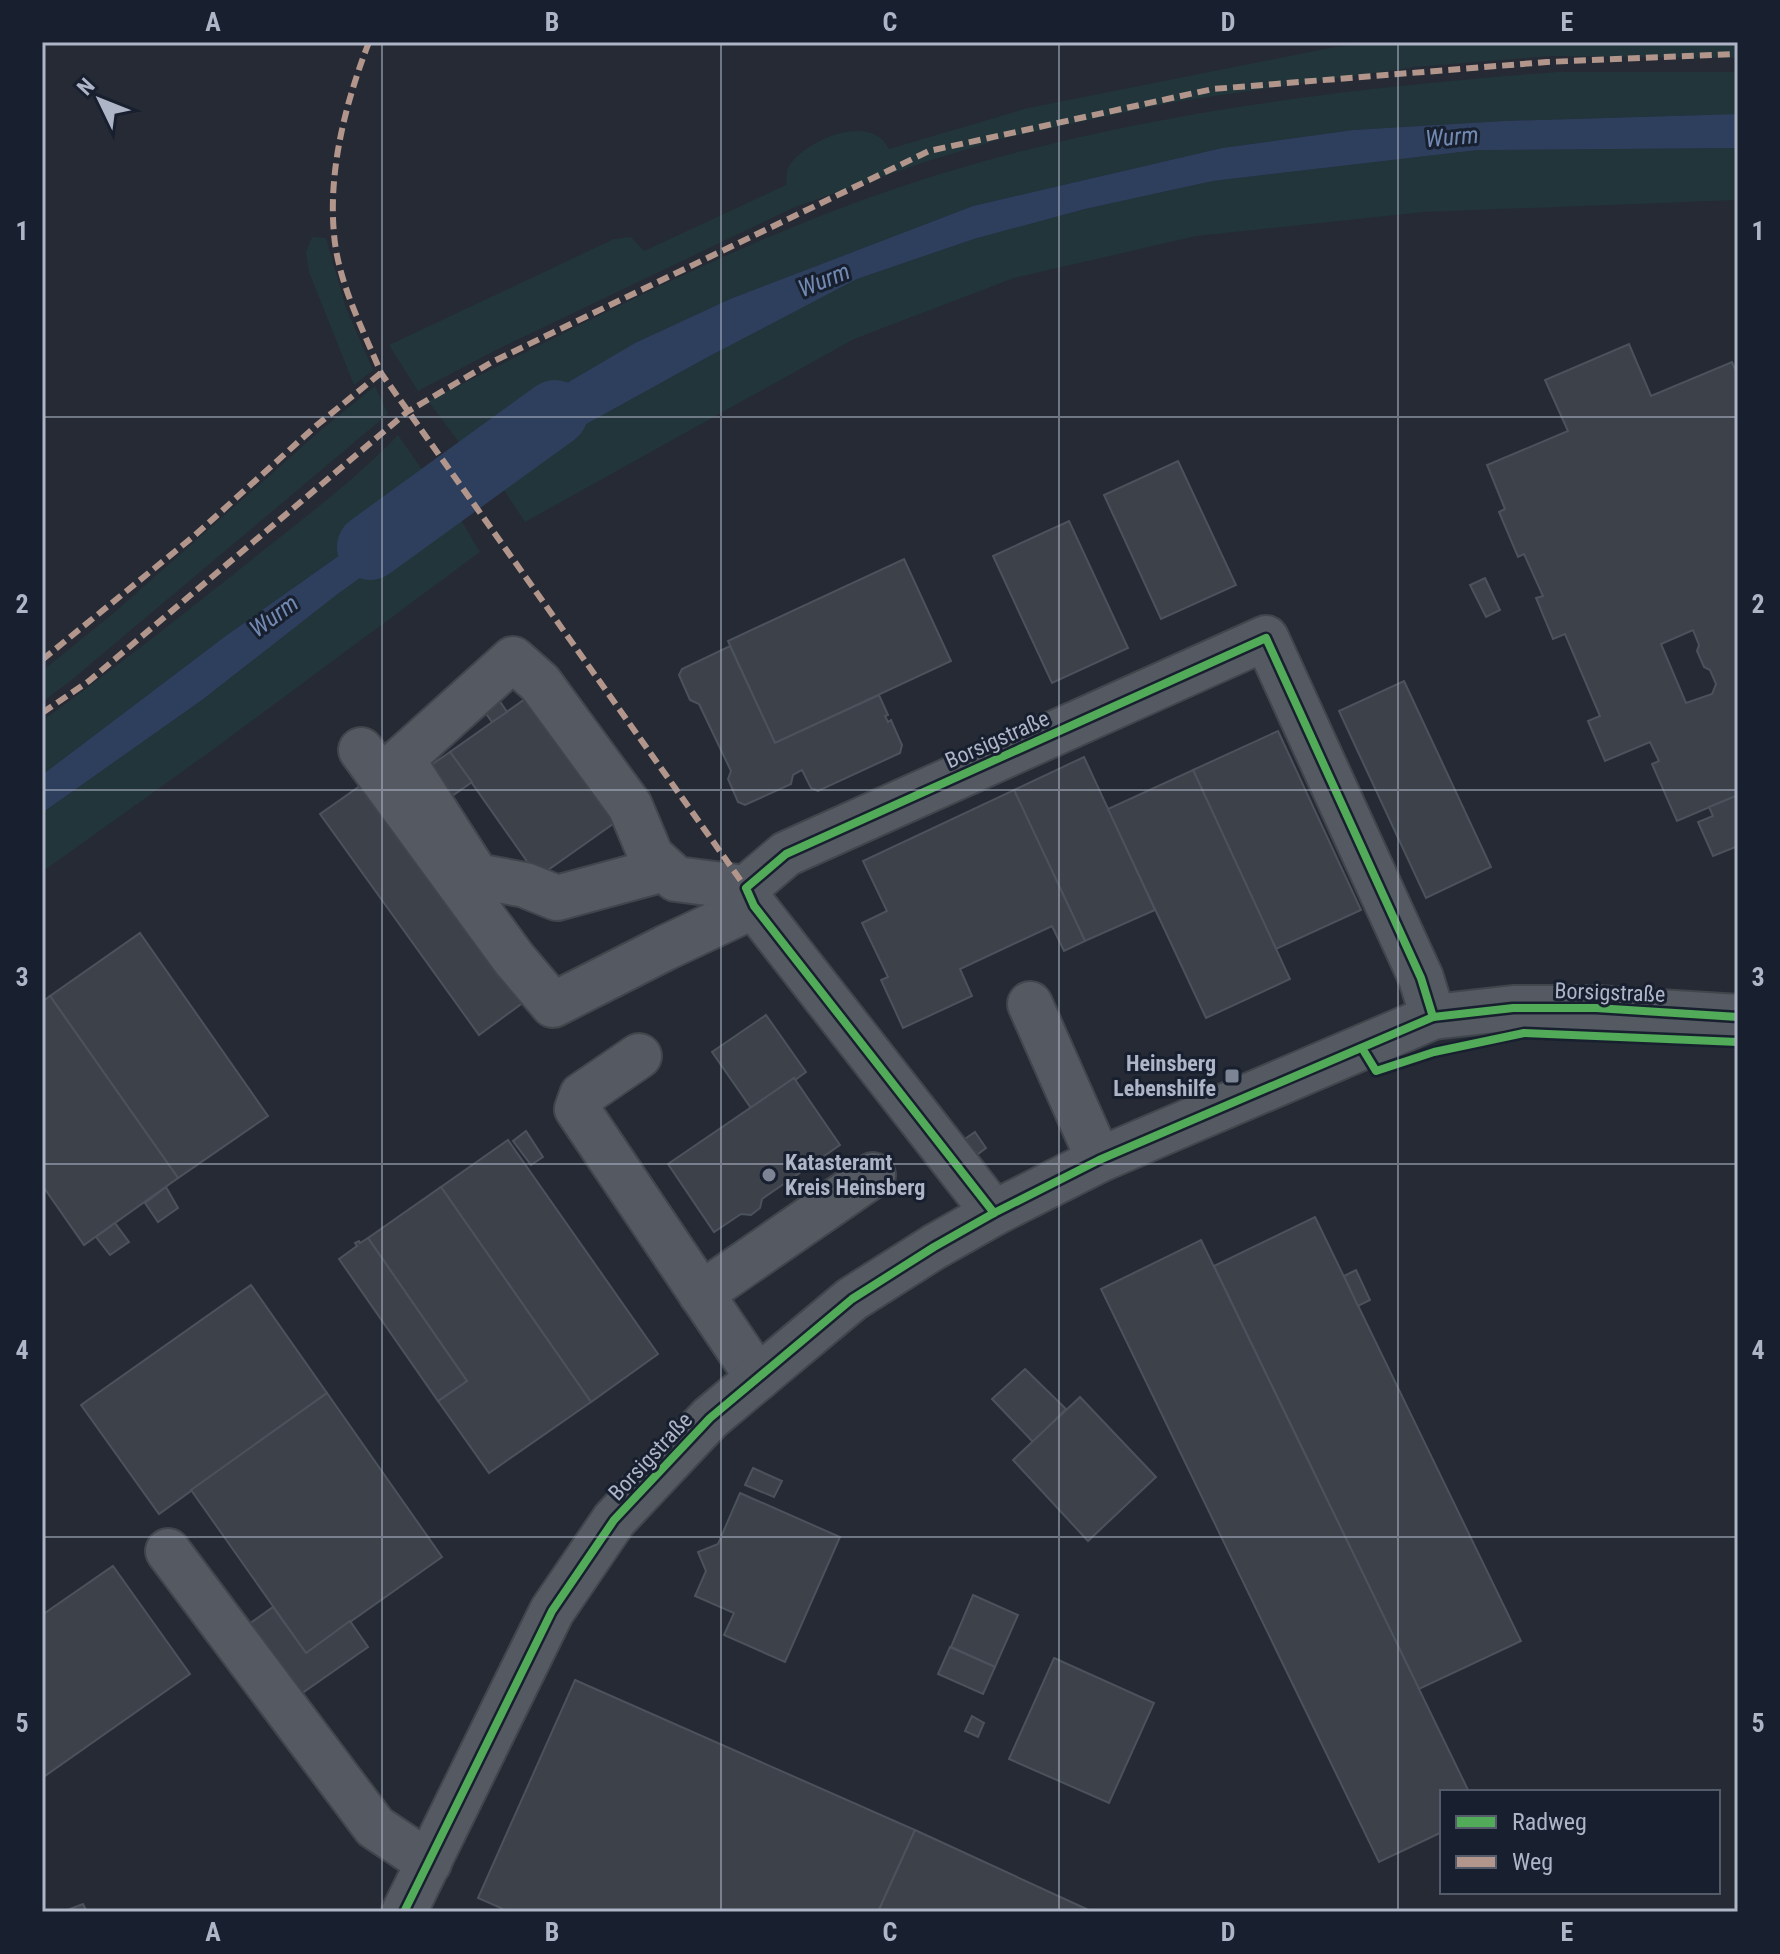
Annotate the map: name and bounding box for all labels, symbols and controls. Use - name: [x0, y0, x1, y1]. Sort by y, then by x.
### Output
- text: A: [205, 7, 221, 37]
- text: B: [545, 7, 559, 37]
- text: C: [883, 7, 898, 37]
- text: D: [1221, 7, 1235, 37]
- text: E: [1561, 7, 1574, 37]
- north arrow: [60, 60, 140, 140]
- text: N: [72, 73, 99, 100]
- water label: Wurm: [1424, 121, 1480, 153]
- text: 1: [15, 216, 29, 246]
- text: 1: [1751, 216, 1765, 246]
- water label: Wurm: [794, 257, 854, 303]
- text: 2: [15, 589, 29, 619]
- water label: Wurm: [244, 589, 304, 643]
- text: 2: [1751, 589, 1765, 619]
- street label: Borsigstraße: [941, 705, 1053, 773]
- text: 3: [15, 962, 29, 992]
- text: 3: [1751, 962, 1765, 992]
- street label: Borsigstraße: [1554, 978, 1666, 1007]
- place label: Heinsberg Lebenshilfe: [1113, 1051, 1216, 1101]
- marker: Heinsberg Lebenshilfe: [1223, 1067, 1241, 1085]
- place label: Katasteramt Kreis Heinsberg: [785, 1150, 925, 1200]
- marker: Katasteramt Kreis Heinsberg: [760, 1166, 778, 1184]
- text: 4: [15, 1335, 29, 1365]
- text: 4: [1751, 1335, 1765, 1365]
- street label: Borsigstraße: [603, 1407, 697, 1505]
- text: 5: [15, 1708, 29, 1738]
- text: 5: [1751, 1708, 1765, 1738]
- legend: [1440, 1790, 1720, 1894]
- text: Radweg: [1512, 1808, 1587, 1836]
- text: Weg: [1512, 1848, 1553, 1876]
- text: A: [205, 1917, 221, 1947]
- text: B: [545, 1917, 559, 1947]
- text: C: [883, 1917, 898, 1947]
- text: D: [1221, 1917, 1235, 1947]
- text: E: [1561, 1917, 1574, 1947]

